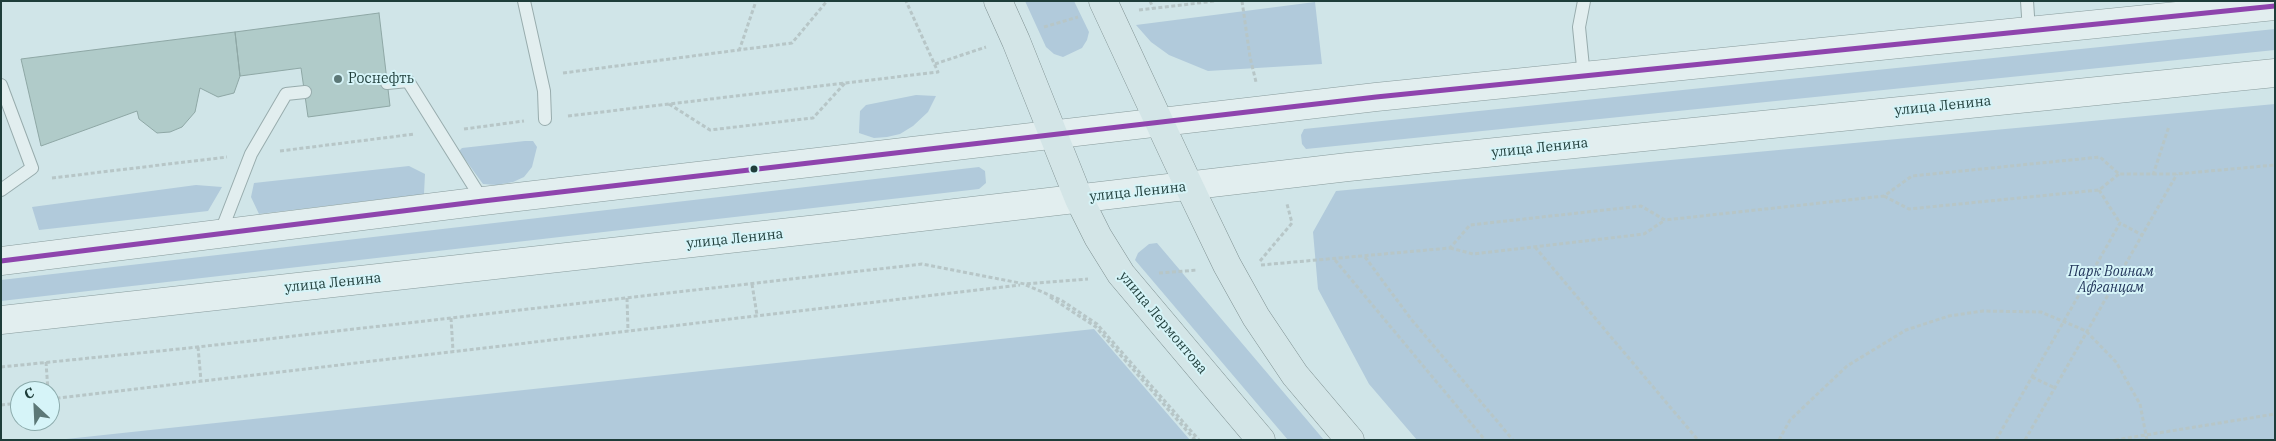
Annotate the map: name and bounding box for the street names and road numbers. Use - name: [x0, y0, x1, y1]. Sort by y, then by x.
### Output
- street label: улица Ленина: [1894, 93, 1992, 119]
- street label: улица Ленина: [1491, 135, 1589, 161]
- street label: улица Ленина: [1089, 179, 1187, 205]
- street label: улица Ленина: [686, 226, 784, 252]
- street label: улица Лермонтова: [1115, 268, 1211, 378]
- street label: улица Ленина: [284, 270, 382, 296]

